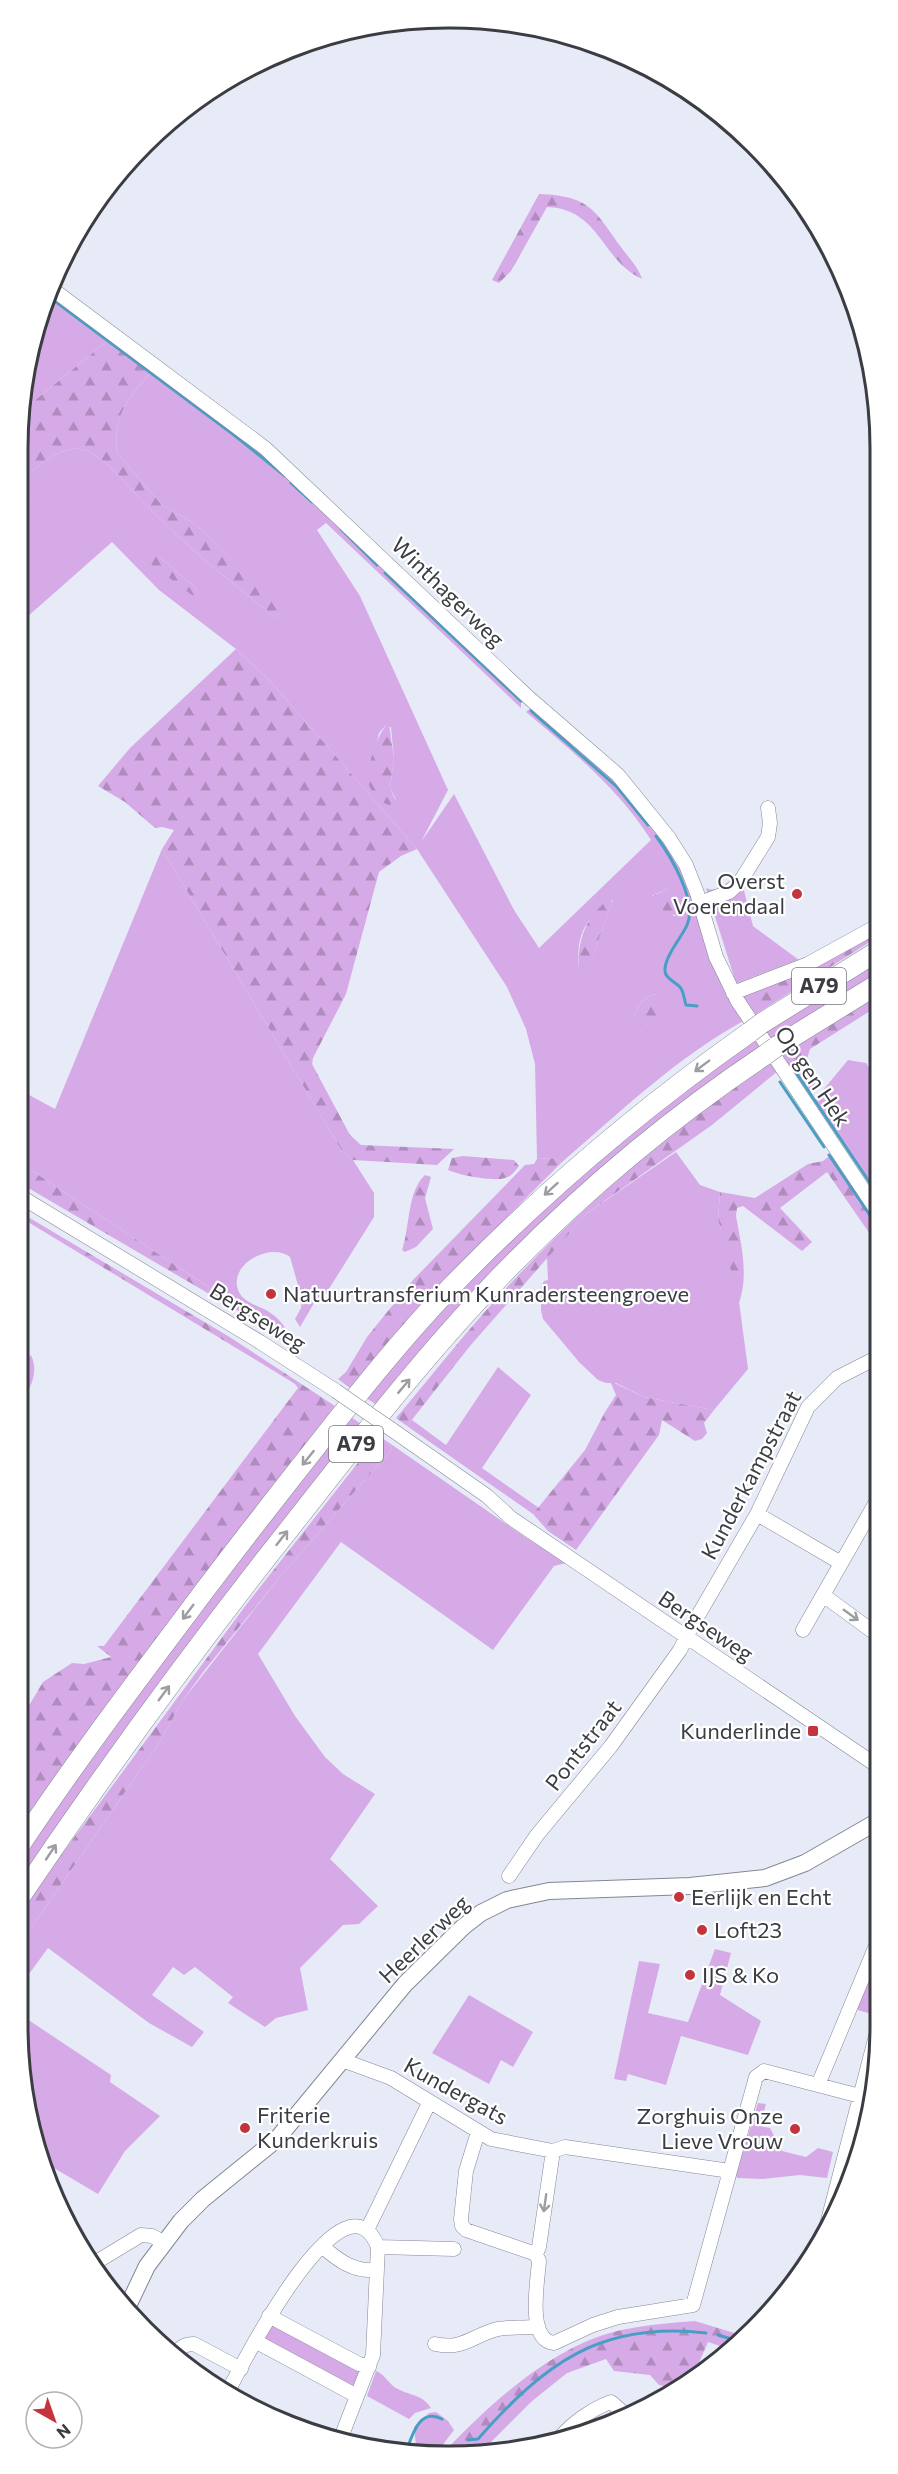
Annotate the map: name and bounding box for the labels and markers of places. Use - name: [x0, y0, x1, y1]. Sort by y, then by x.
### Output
- place label: Overst Voerendaal: [673, 867, 785, 919]
- marker: Overst Voerendaal: [790, 887, 804, 901]
- place label: Natuurtransferium Kunradersteengroeve: [283, 1280, 689, 1307]
- marker: Natuurtransferium Kunradersteengroeve: [264, 1287, 278, 1301]
- place label: Kunderlinde: [680, 1717, 801, 1744]
- marker: Kunderlinde: [806, 1724, 820, 1738]
- place label: Eerlijk en Echt: [691, 1883, 831, 1910]
- marker: Eerlijk en Echt: [672, 1890, 686, 1904]
- place label: Loft23: [714, 1916, 782, 1943]
- marker: Loft23: [695, 1923, 709, 1937]
- place label: IJS & Ko: [702, 1961, 779, 1988]
- marker: IJS & Ko: [683, 1968, 697, 1982]
- place label: Friterie Kunderkruis: [257, 2101, 378, 2153]
- place label: Zorghuis Onze Lieve Vrouw: [637, 2102, 783, 2154]
- marker: Friterie Kunderkruis: [238, 2121, 252, 2135]
- marker: Zorghuis Onze Lieve Vrouw: [788, 2122, 802, 2136]

